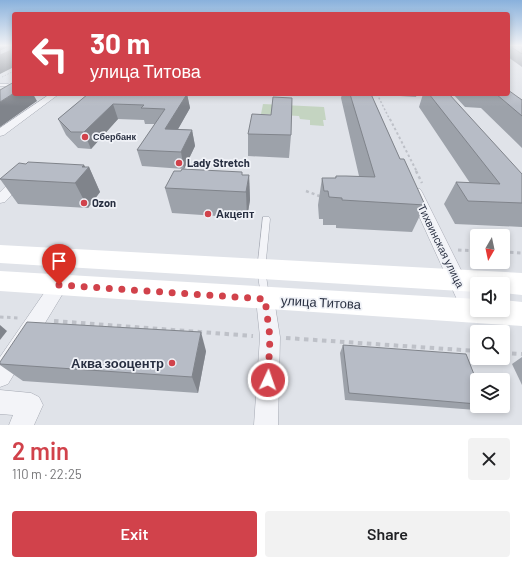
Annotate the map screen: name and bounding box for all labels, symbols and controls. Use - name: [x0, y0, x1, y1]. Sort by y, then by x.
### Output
- text: 30 m: [90, 26, 150, 60]
- icon: left: [24, 28, 76, 80]
- text: улица Титова: [90, 60, 201, 82]
- place label: Сбербанк: [93, 131, 136, 142]
- marker: Сбербанк: [80, 132, 90, 142]
- place label: Lady Stretch: [187, 156, 250, 169]
- marker: Lady Stretch: [174, 158, 184, 168]
- place label: Ozon: [92, 196, 116, 209]
- marker: Ozon: [79, 198, 89, 208]
- street label: Тихвинская улица: [416, 202, 468, 290]
- place label: Акцепт: [216, 207, 255, 220]
- marker: Акцепт: [203, 209, 213, 219]
- north arrow: [470, 229, 510, 269]
- map controls: [470, 229, 510, 413]
- pin: [42, 244, 76, 285]
- icon: arrive: [48, 250, 70, 272]
- button: sound: [470, 277, 510, 317]
- street label: улица Титова: [281, 292, 362, 312]
- button: search: [470, 325, 510, 365]
- place label: Аква зооцентр: [71, 355, 164, 371]
- marker: Аква зооцентр: [167, 358, 177, 368]
- position arrow: [247, 359, 289, 401]
- button: layers: [470, 373, 510, 413]
- text: 2 min: [12, 436, 69, 465]
- button: close: [468, 438, 510, 480]
- text: 110 m · 22:25: [12, 466, 82, 482]
- button: Exit: [12, 511, 257, 557]
- button: Share: [265, 511, 510, 557]

